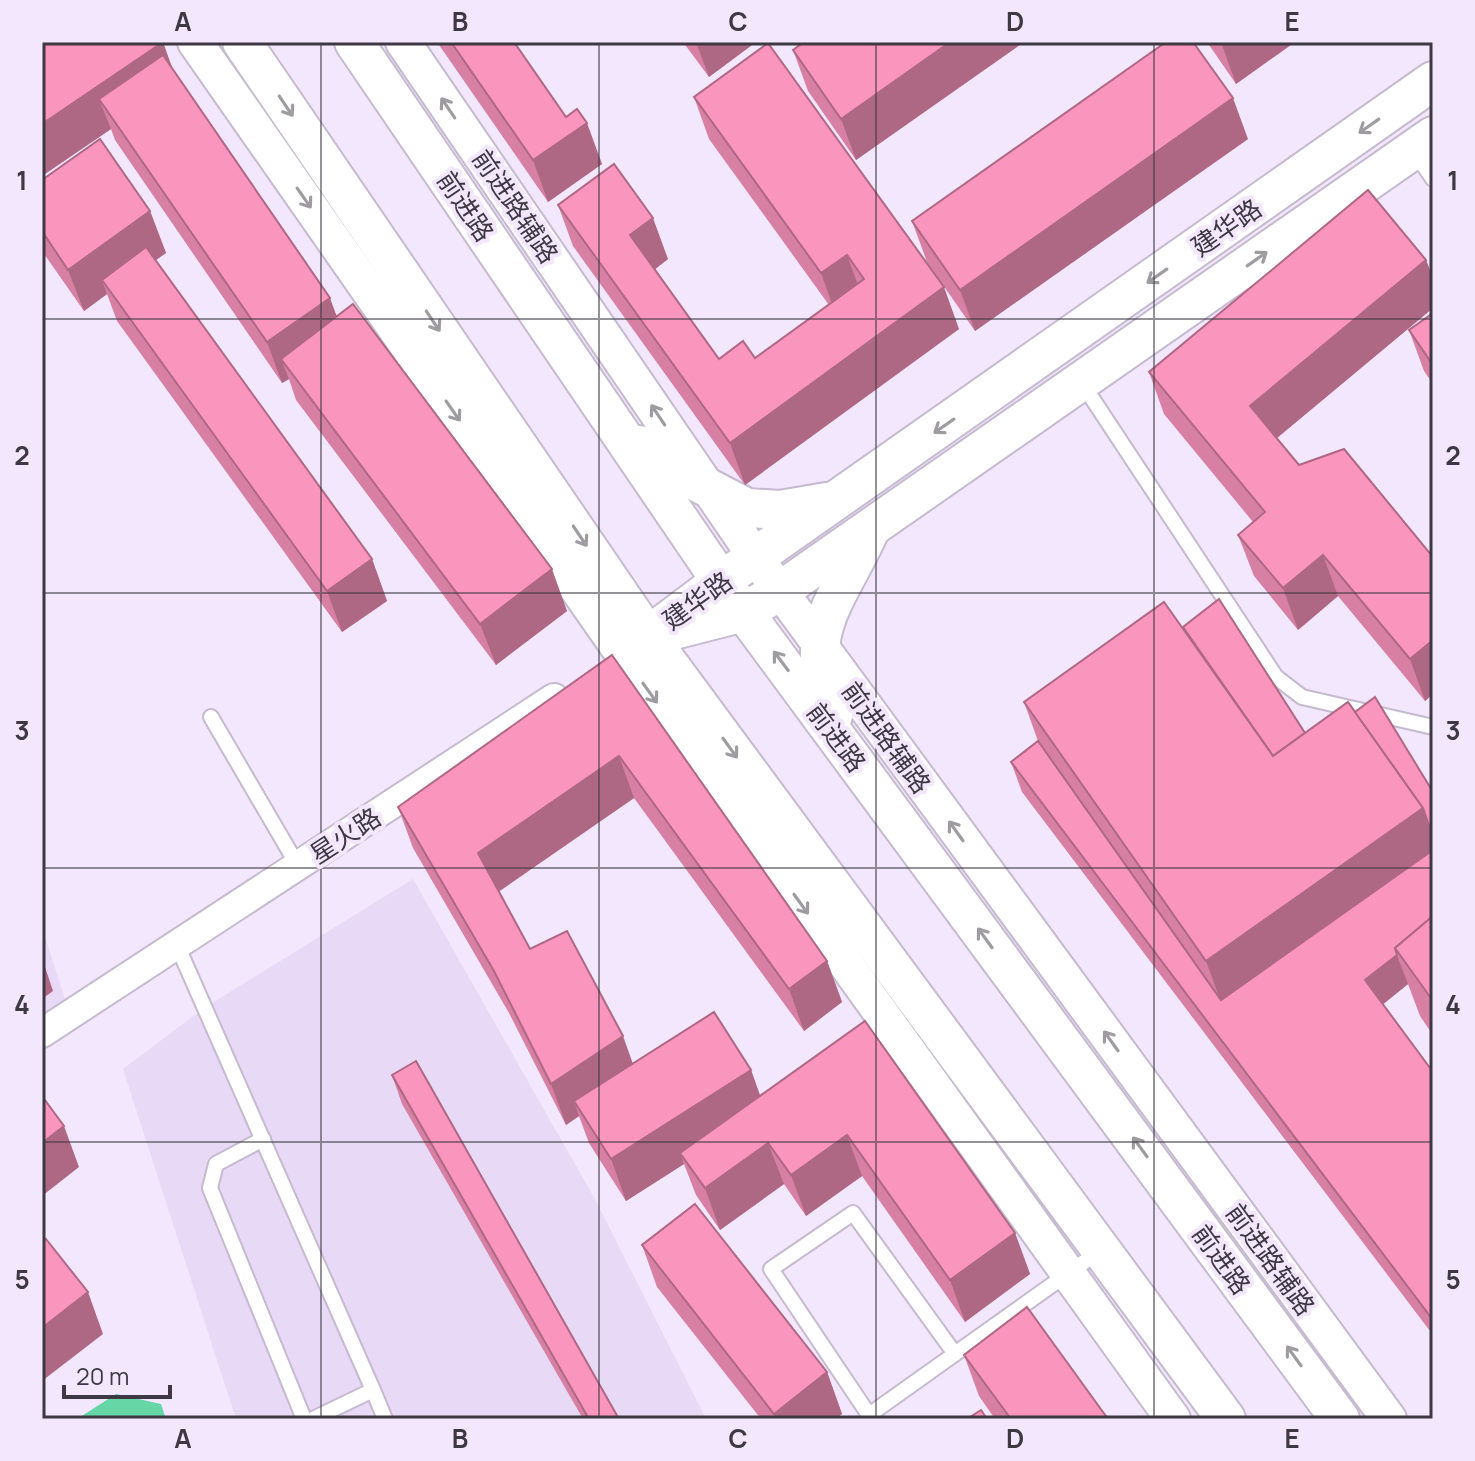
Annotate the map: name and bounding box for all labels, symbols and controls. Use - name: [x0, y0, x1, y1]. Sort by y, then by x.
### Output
- text: A: [174, 3, 192, 39]
- text: B: [452, 3, 468, 39]
- text: C: [728, 3, 748, 39]
- text: D: [1006, 3, 1024, 39]
- text: E: [1284, 3, 1300, 39]
- one-way arrow: [278, 95, 294, 117]
- one-way arrow: [440, 97, 457, 119]
- one-way arrow: [1359, 118, 1381, 134]
- street label: 前进路辅路: [465, 142, 567, 270]
- text: 1: [16, 162, 28, 198]
- text: 1: [1447, 162, 1459, 198]
- street label: 前进路: [429, 164, 503, 248]
- one-way arrow: [296, 186, 312, 208]
- street label: 建华路: [1184, 190, 1268, 264]
- one-way arrow: [1245, 251, 1267, 267]
- one-way arrow: [1146, 268, 1168, 284]
- one-way arrow: [425, 310, 441, 332]
- one-way arrow: [445, 400, 461, 422]
- one-way arrow: [650, 404, 666, 427]
- one-way arrow: [934, 417, 955, 434]
- text: 2: [14, 437, 30, 473]
- text: 2: [1445, 437, 1461, 473]
- one-way arrow: [571, 524, 588, 546]
- street label: 建华路: [655, 563, 739, 637]
- one-way arrow: [772, 651, 789, 672]
- street label: 前进路辅路: [834, 674, 940, 800]
- one-way arrow: [641, 682, 658, 703]
- street label: 前进路: [799, 695, 875, 779]
- text: 3: [14, 712, 30, 748]
- text: 3: [1445, 712, 1461, 748]
- one-way arrow: [722, 736, 739, 758]
- street label: 星火路: [302, 799, 388, 871]
- one-way arrow: [948, 821, 965, 842]
- one-way arrow: [793, 893, 810, 915]
- one-way arrow: [977, 927, 994, 949]
- text: 4: [14, 986, 30, 1022]
- text: 4: [1445, 986, 1461, 1022]
- one-way arrow: [1102, 1030, 1119, 1052]
- one-way arrow: [1131, 1137, 1148, 1158]
- street label: 前进路辅路: [1218, 1196, 1324, 1322]
- street label: 前进路: [1185, 1217, 1259, 1301]
- text: 5: [14, 1261, 30, 1297]
- text: 5: [1445, 1261, 1461, 1297]
- one-way arrow: [1286, 1346, 1303, 1367]
- scale bar: [64, 1349, 170, 1399]
- text: 20 m: [76, 1359, 129, 1392]
- text: A: [174, 1420, 192, 1456]
- text: B: [452, 1420, 468, 1456]
- text: C: [728, 1420, 748, 1456]
- text: D: [1006, 1420, 1024, 1456]
- text: E: [1284, 1420, 1300, 1456]

